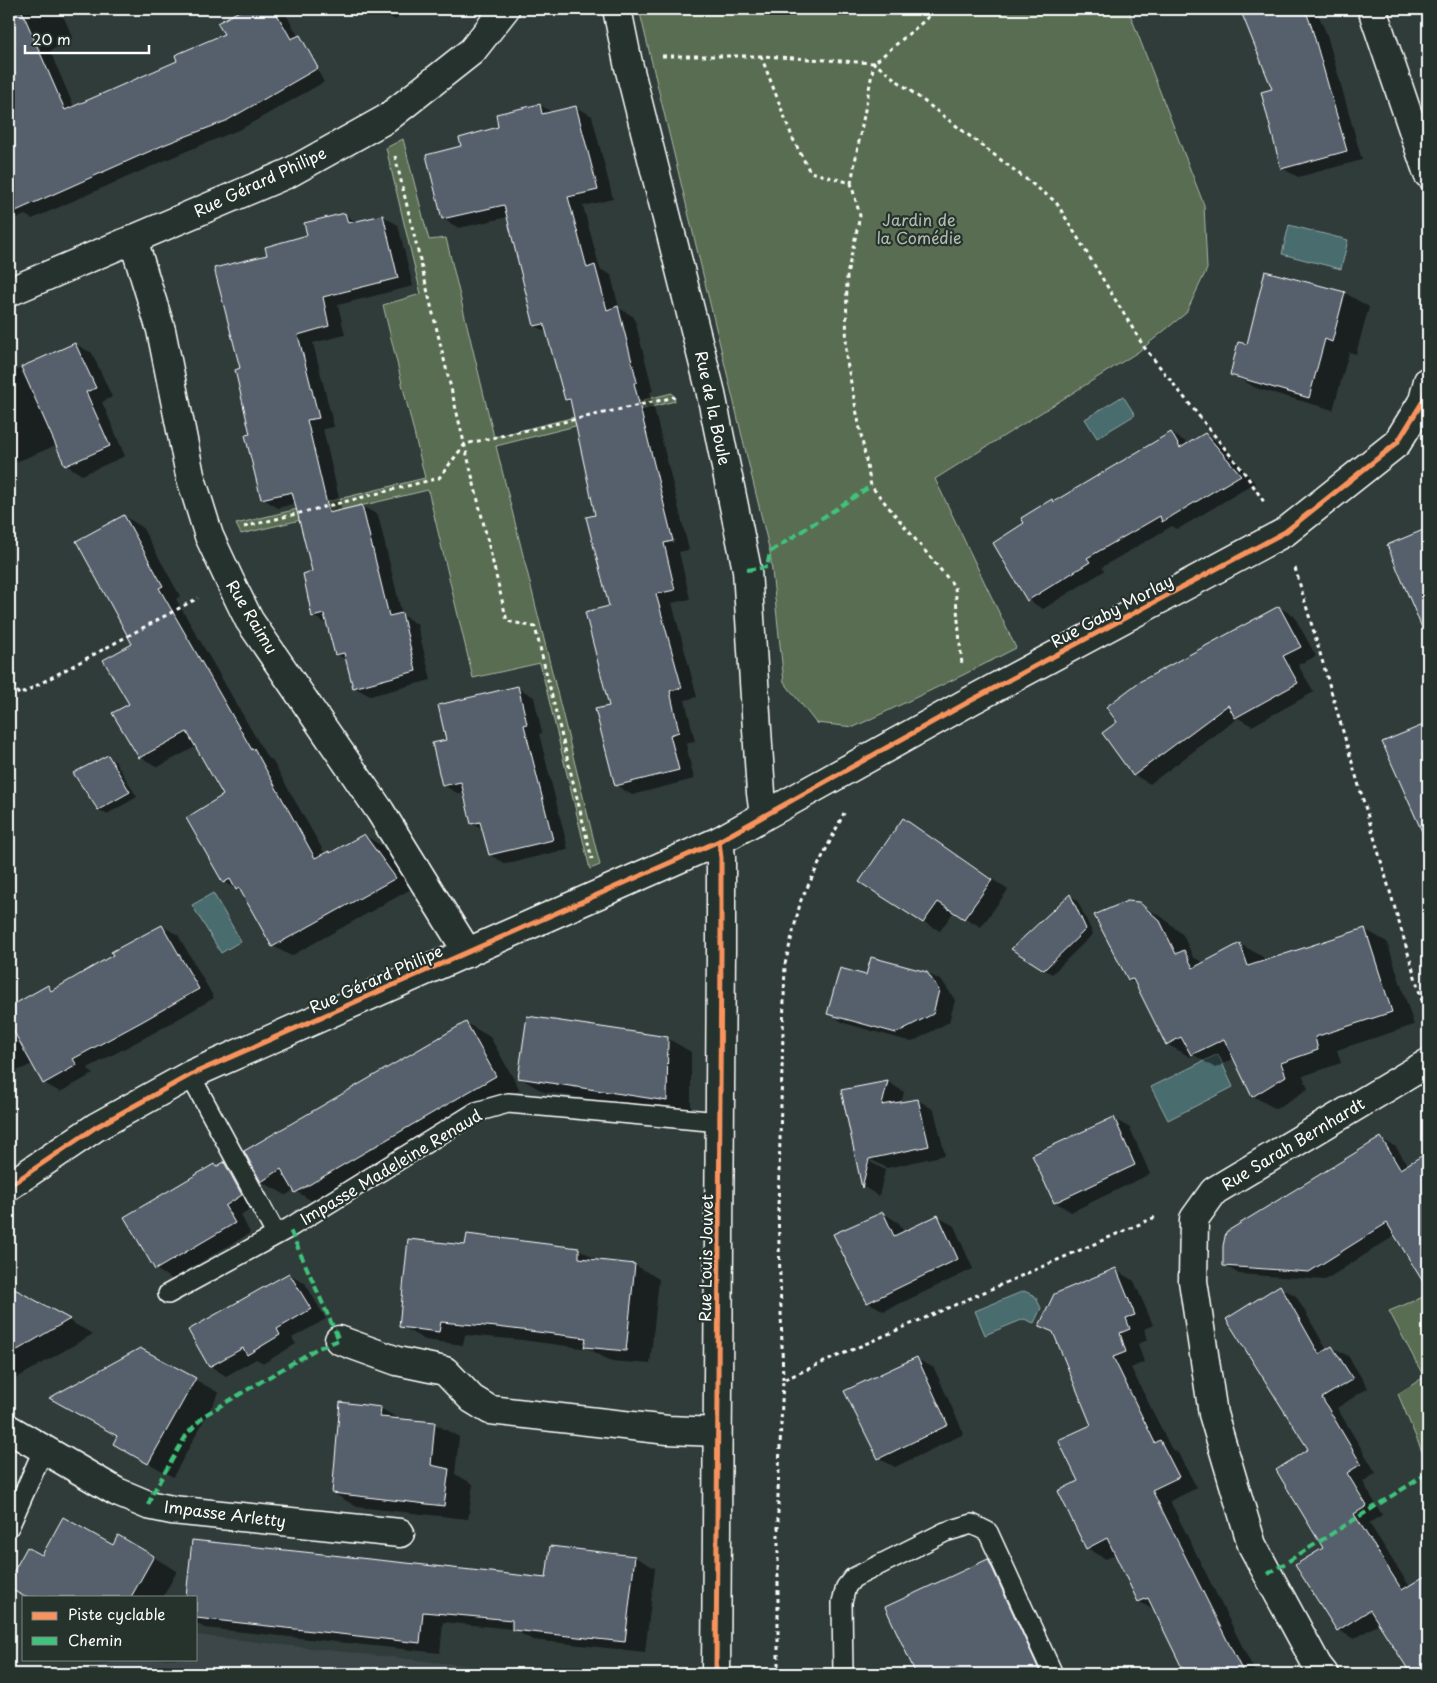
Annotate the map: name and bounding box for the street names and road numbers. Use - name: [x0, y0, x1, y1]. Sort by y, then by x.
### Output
- street label: Rue Gérard Philipe: [189, 140, 330, 222]
- street label: Rue de la Boule: [690, 348, 738, 467]
- street label: Rue Gaby Morlay: [1046, 568, 1177, 653]
- street label: Rue Raimu: [221, 575, 284, 658]
- street label: Rue Gérard Philipe: [305, 938, 446, 1018]
- street label: Rue Sarah Bernhardt: [1216, 1091, 1369, 1195]
- street label: Impasse Madeleine Renaud: [295, 1102, 486, 1230]
- street label: Rue Louis Jouvet: [692, 1193, 718, 1322]
- street label: Impasse Arletty: [163, 1494, 287, 1532]

